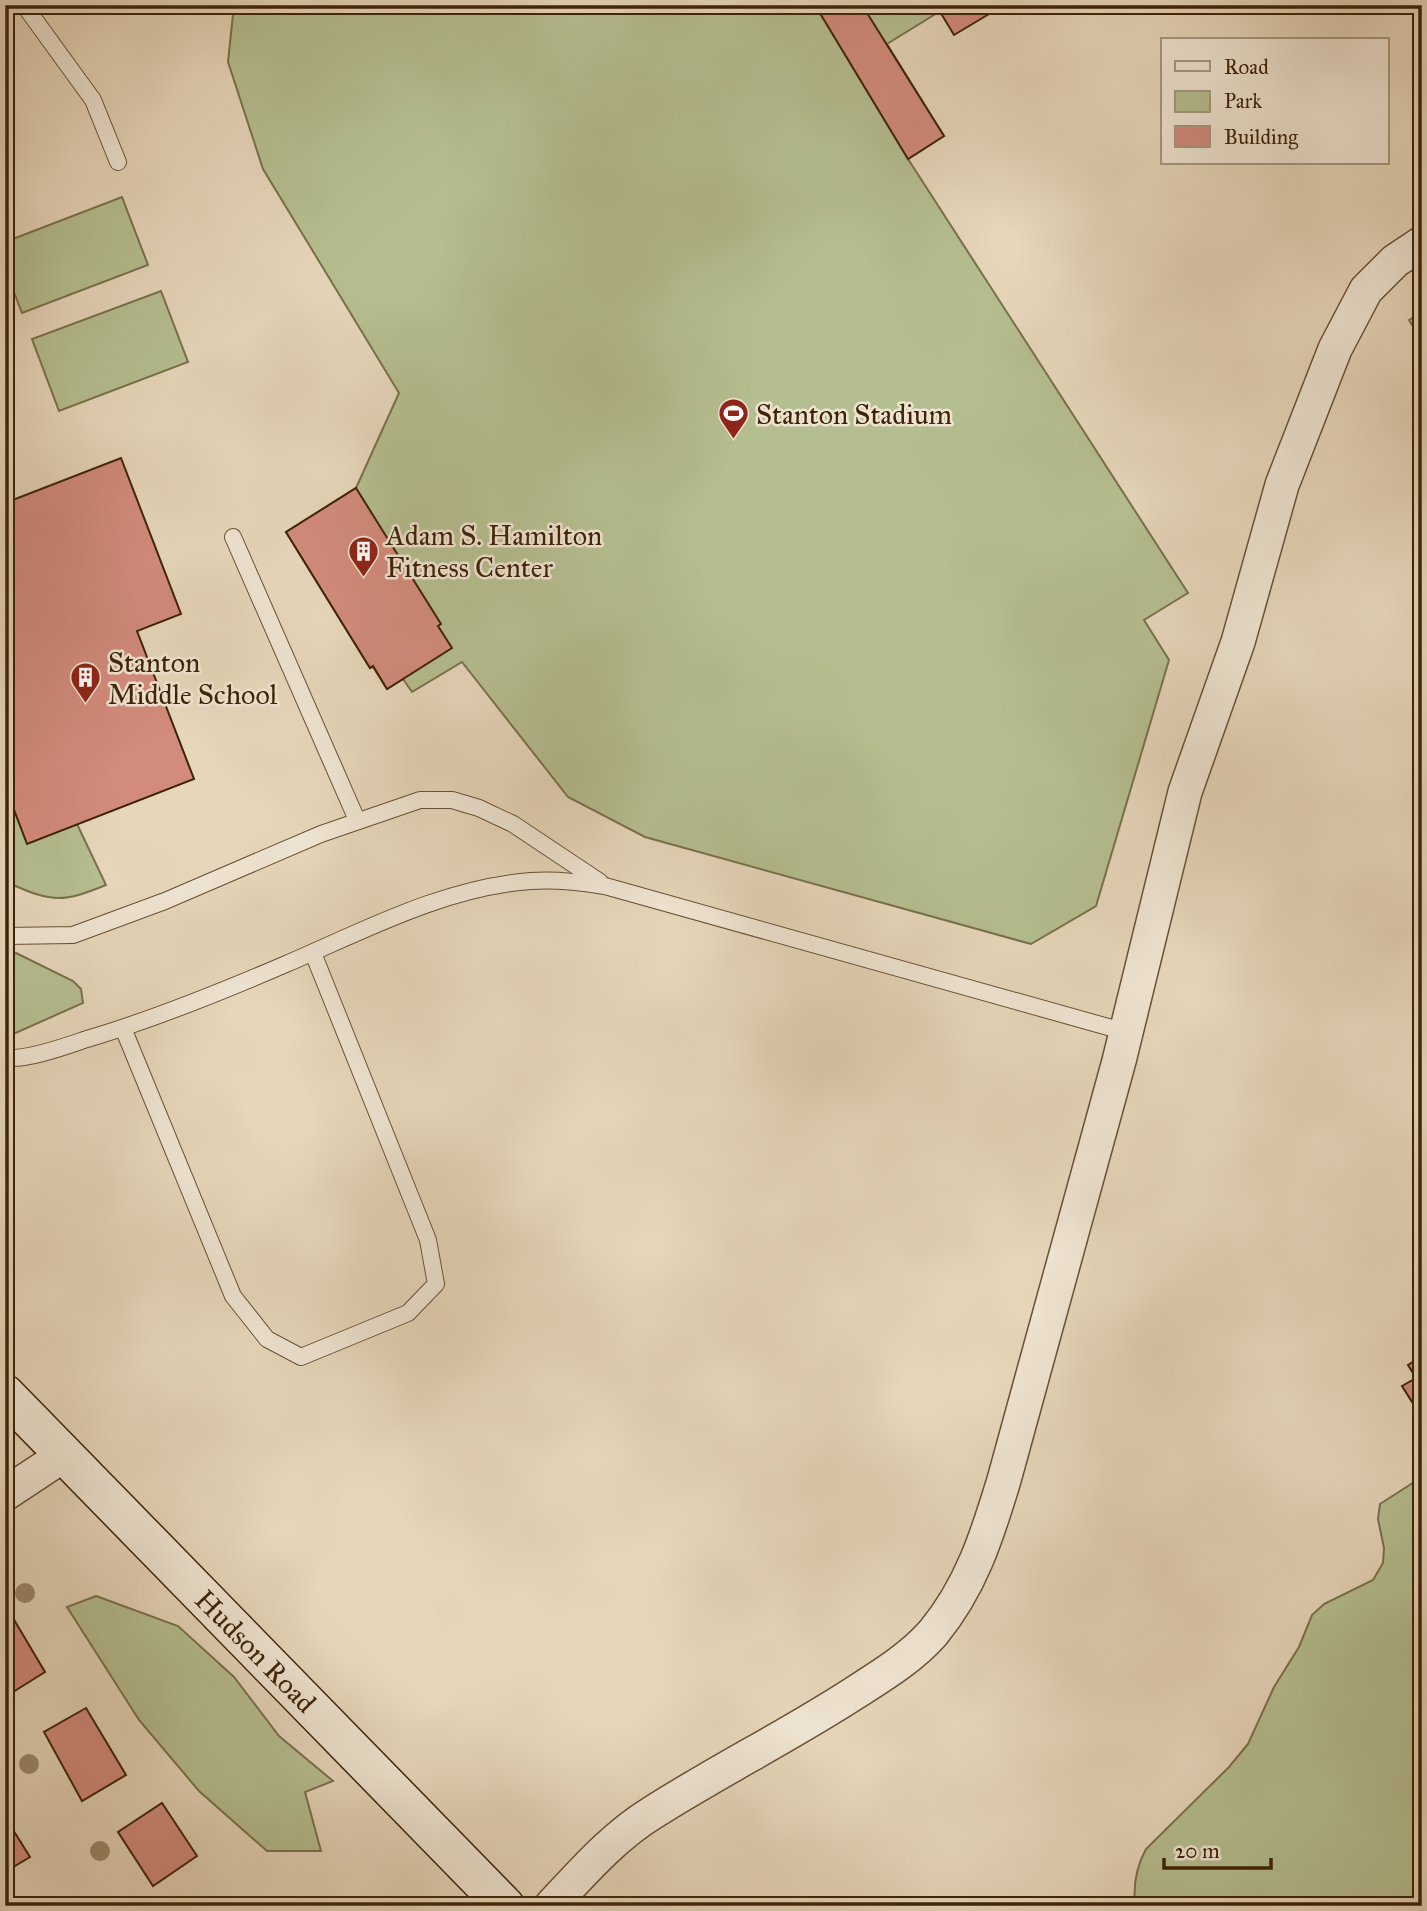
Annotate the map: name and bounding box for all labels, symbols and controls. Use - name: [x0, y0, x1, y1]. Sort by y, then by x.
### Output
- legend: [1161, 38, 1388, 164]
- text: Road: [1224, 54, 1269, 80]
- text: Park: [1224, 88, 1262, 114]
- text: Building: [1224, 124, 1298, 150]
- sports icon: Stanton Stadium: [716, 397, 750, 441]
- place label: Stanton Stadium: [756, 397, 952, 432]
- place label: Adam S. Hamilton Fitness Center: [385, 518, 602, 585]
- building icon: Adam S. Hamilton Fitness Center: [346, 534, 380, 578]
- place label: Stanton Middle School: [108, 645, 278, 712]
- building icon: Stanton Middle School: [68, 661, 102, 705]
- street label: Hudson Road: [188, 1582, 323, 1720]
- scale bar: [1164, 1827, 1271, 1871]
- text: 20 m: [1175, 1838, 1220, 1864]

